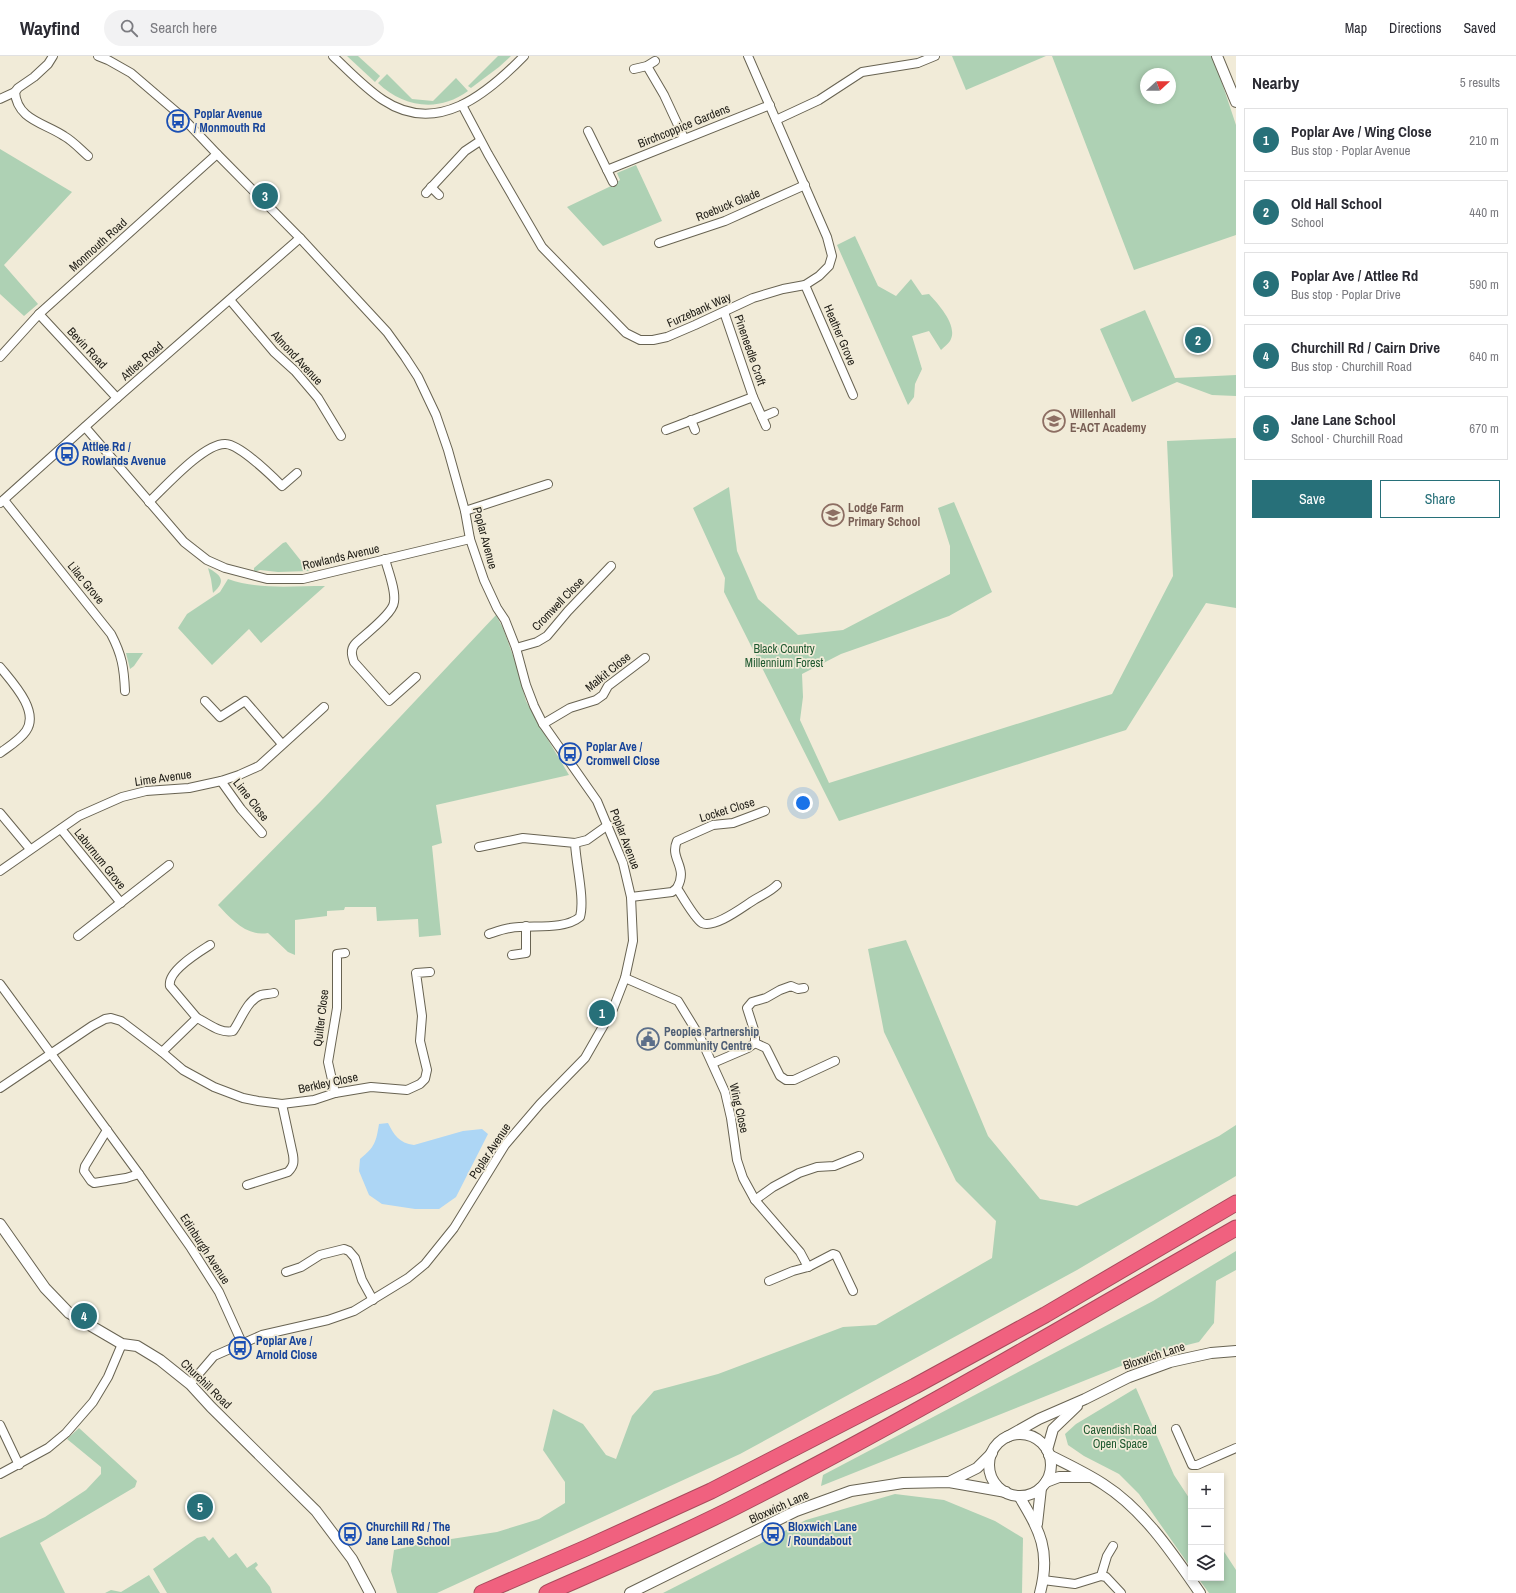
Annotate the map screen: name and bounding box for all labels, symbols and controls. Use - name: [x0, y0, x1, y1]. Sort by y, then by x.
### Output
- search box: [104, 10, 384, 46]
- text: Wayfind: [20, 15, 80, 41]
- icon: search: [118, 17, 140, 39]
- text: Search here: [150, 17, 217, 38]
- text: Map: [1345, 19, 1367, 37]
- text: Directions: [1389, 19, 1441, 37]
- text: Saved: [1463, 19, 1496, 37]
- north arrow: [1140, 68, 1176, 104]
- text: Nearby: [1252, 71, 1299, 94]
- text: 5 results: [1460, 74, 1500, 91]
- street label: Birchcoppice Gardens: [636, 100, 732, 152]
- place label: Poplar Avenue / Monmouth Rd: [194, 106, 266, 136]
- bus stop icon: Poplar Avenue / Monmouth Rd: [165, 108, 191, 134]
- text: Poplar Ave / Wing Close: [1291, 121, 1432, 142]
- text: 1: [1263, 132, 1269, 149]
- text: 210 m: [1469, 132, 1499, 149]
- text: Bus stop · Poplar Avenue: [1291, 142, 1411, 159]
- pin: 3: [252, 181, 278, 211]
- street label: Roebuck Glade: [694, 185, 762, 225]
- text: Old Hall School: [1291, 193, 1382, 214]
- text: 2: [1263, 204, 1269, 221]
- text: 440 m: [1469, 204, 1499, 221]
- text: School: [1291, 214, 1324, 231]
- street label: Monmouth Road: [66, 215, 130, 275]
- text: Poplar Ave / Attlee Rd: [1291, 265, 1418, 286]
- text: 3: [1263, 276, 1269, 293]
- text: 590 m: [1469, 276, 1499, 293]
- text: Bus stop · Poplar Drive: [1291, 286, 1401, 303]
- street label: Furzebank Way: [664, 289, 734, 331]
- street label: Heather Grove: [820, 302, 860, 368]
- street label: Pineneedle Croft: [730, 312, 770, 388]
- street label: Bevin Road: [64, 324, 110, 372]
- pin: 2: [1185, 325, 1211, 355]
- street label: Almond Avenue: [267, 327, 326, 389]
- text: Churchill Rd / Cairn Drive: [1291, 337, 1440, 358]
- street label: Attlee Road: [117, 338, 167, 385]
- text: 4: [1263, 348, 1269, 365]
- text: 640 m: [1469, 348, 1499, 365]
- text: Bus stop · Churchill Road: [1291, 358, 1412, 375]
- place label: Willenhall E-ACT Academy: [1070, 406, 1147, 436]
- school or university icon: Willenhall E-ACT Academy: [1041, 408, 1067, 434]
- text: Jane Lane School: [1291, 409, 1396, 430]
- text: 5: [1263, 420, 1269, 437]
- text: 670 m: [1469, 420, 1499, 437]
- text: School · Churchill Road: [1291, 430, 1403, 447]
- place label: Attlee Rd / Rowlands Avenue: [82, 439, 167, 469]
- bus stop icon: Attlee Rd / Rowlands Avenue: [54, 441, 80, 467]
- button: Save: [1252, 480, 1372, 518]
- button: Share: [1380, 480, 1500, 518]
- place label: Lodge Farm Primary School: [848, 500, 920, 530]
- school or university icon: Lodge Farm Primary School: [820, 502, 846, 528]
- street label: Poplar Avenue: [469, 505, 501, 571]
- street label: Rowlands Avenue: [301, 540, 381, 574]
- street label: Lilac Grove: [64, 558, 108, 608]
- street label: Cromwell Close: [528, 574, 588, 634]
- park label: Black Country Millennium Forest: [745, 641, 823, 671]
- street label: Malkit Close: [582, 649, 634, 695]
- place label: Poplar Ave / Cromwell Close: [586, 739, 660, 769]
- bus stop icon: Poplar Ave / Cromwell Close: [557, 741, 583, 767]
- street label: Lime Avenue: [134, 766, 192, 790]
- street label: Lime Close: [229, 775, 273, 825]
- your location: [793, 793, 813, 813]
- street label: Locket Close: [697, 794, 757, 826]
- street label: Poplar Avenue: [606, 806, 644, 872]
- street label: Laburnum Grove: [71, 825, 129, 893]
- street label: Quilter Close: [310, 989, 332, 1047]
- pin: 1: [589, 998, 615, 1028]
- place label: Peoples Partnership Community Centre: [664, 1024, 759, 1054]
- public building icon: Peoples Partnership Community Centre: [635, 1026, 661, 1052]
- street label: Berkley Close: [297, 1069, 359, 1097]
- street label: Wing Close: [725, 1081, 753, 1135]
- street label: Poplar Avenue: [466, 1120, 514, 1182]
- street label: Edinburgh Avenue: [176, 1211, 234, 1287]
- pin: 4: [71, 1301, 97, 1331]
- place label: Poplar Ave / Arnold Close: [256, 1333, 318, 1363]
- bus stop icon: Poplar Ave / Arnold Close: [227, 1335, 253, 1361]
- street label: Bloxwich Lane: [1121, 1339, 1187, 1373]
- street label: Churchill Road: [177, 1356, 235, 1412]
- park label: Cavendish Road Open Space: [1083, 1422, 1157, 1452]
- map controls: [1188, 1473, 1224, 1581]
- button: +: [1188, 1473, 1224, 1509]
- street label: Bloxwich Lane: [747, 1487, 811, 1527]
- pin: 5: [187, 1492, 213, 1522]
- button: −: [1188, 1509, 1224, 1545]
- place label: Churchill Rd / The Jane Lane School: [366, 1519, 451, 1549]
- place label: Bloxwich Lane / Roundabout: [788, 1519, 857, 1549]
- bus stop icon: Churchill Rd / The Jane Lane School: [337, 1521, 363, 1547]
- bus stop icon: Bloxwich Lane / Roundabout: [760, 1521, 786, 1547]
- button: layers: [1188, 1545, 1224, 1581]

